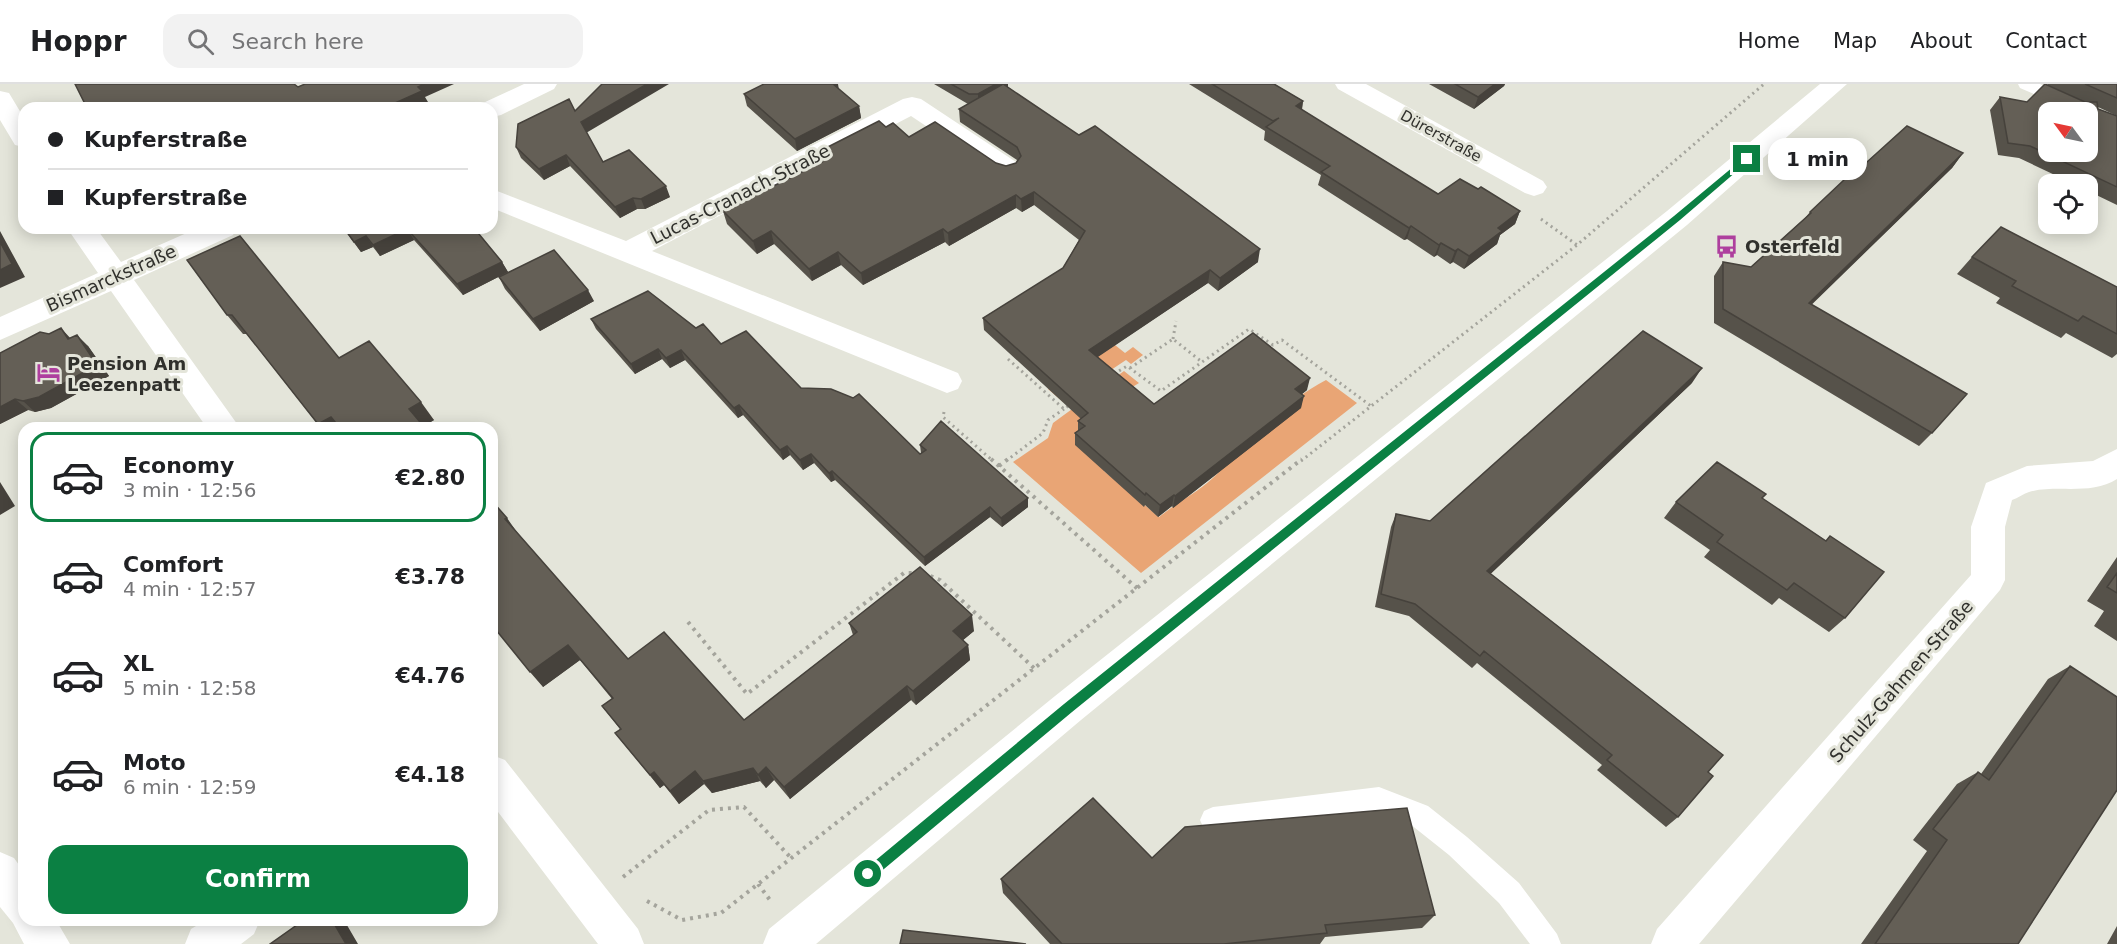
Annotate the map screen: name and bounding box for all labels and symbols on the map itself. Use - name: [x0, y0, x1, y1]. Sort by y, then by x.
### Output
- north arrow: [2038, 102, 2098, 162]
- street label: Dürerstraße: [1397, 106, 1485, 166]
- callout: 1 min: [1768, 138, 1867, 180]
- street label: Lucas-Cranach-Straße: [647, 140, 833, 248]
- route end: [1733, 145, 1760, 172]
- bus stop icon: Osterfeld: [1714, 233, 1740, 259]
- place label: Osterfeld: [1745, 236, 1840, 257]
- street label: Bismarckstraße: [43, 240, 179, 316]
- place label: Pension Am Leezenpatt: [67, 353, 186, 395]
- hotel icon: Pension Am Leezenpatt: [36, 360, 62, 386]
- street label: Schulz-Gahmen-Straße: [1825, 596, 1977, 766]
- route start: [854, 860, 881, 887]

